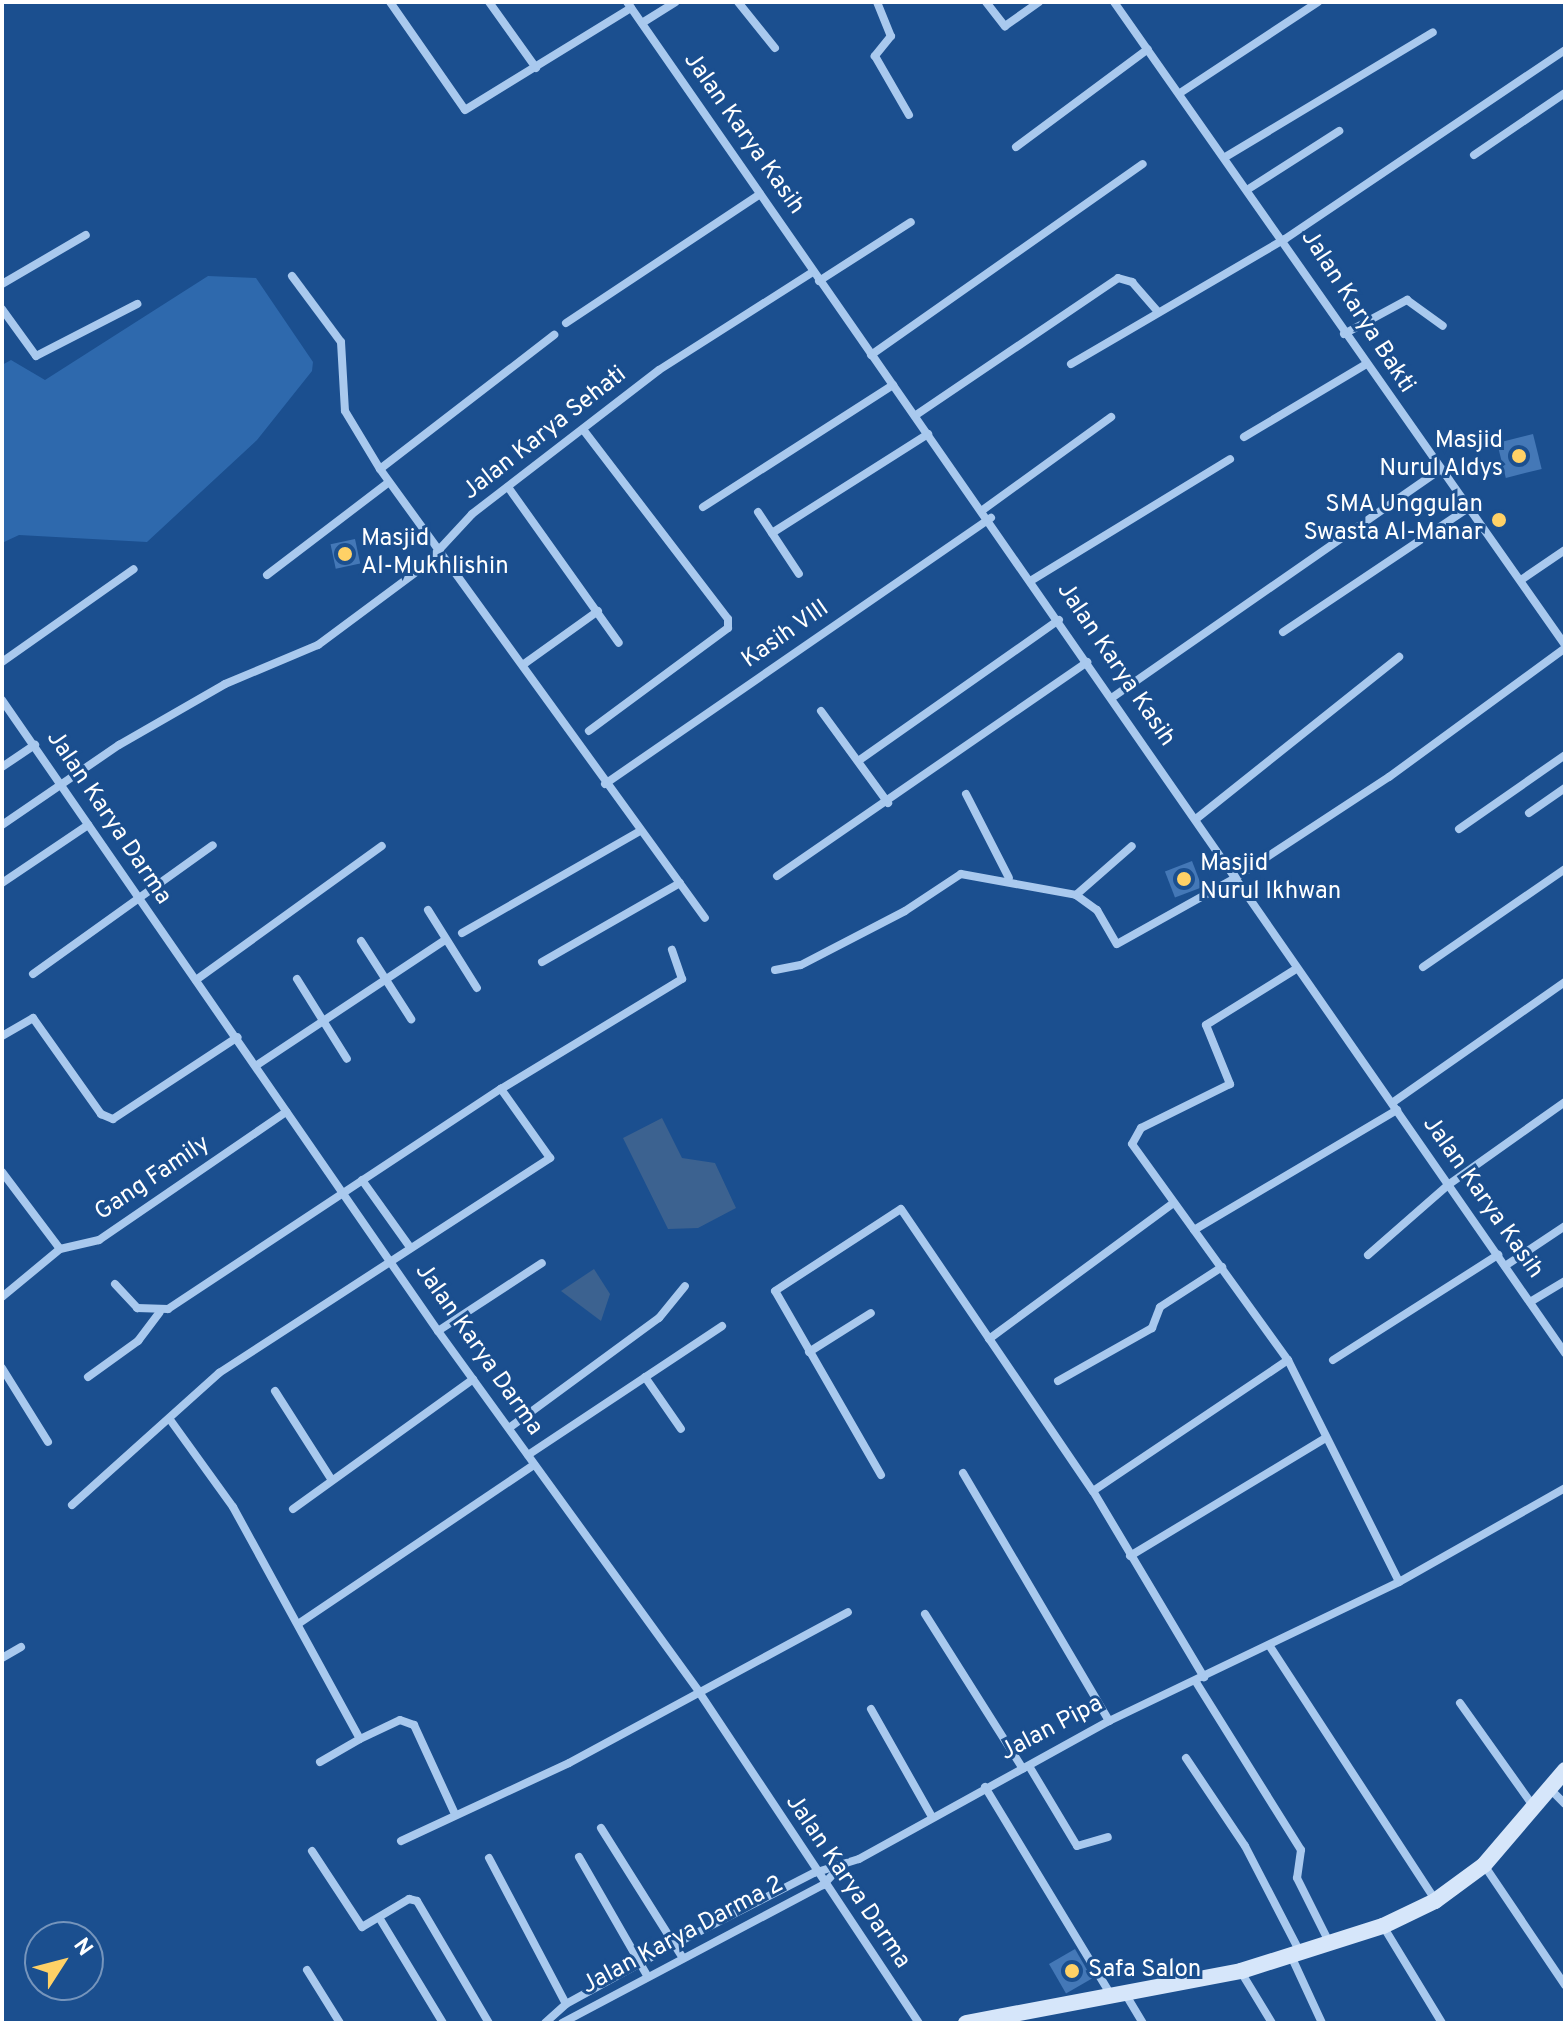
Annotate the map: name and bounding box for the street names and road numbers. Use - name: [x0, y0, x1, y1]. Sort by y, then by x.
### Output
- street label: Jalan Karya Kasih: [676, 47, 810, 221]
- street label: Jalan Karya Bakti: [1294, 225, 1420, 399]
- street label: Jalan Karya Sehati: [457, 361, 633, 507]
- street label: Jalan Karya Kasih: [1050, 578, 1180, 752]
- street label: Kasih VIII: [737, 594, 835, 676]
- street label: Jalan Karya Darma: [39, 726, 177, 910]
- street label: Jalan Karya Kasih: [1415, 1111, 1549, 1285]
- street label: Gang Family: [90, 1130, 216, 1228]
- street label: Jalan Karya Darma: [408, 1258, 548, 1442]
- street label: Jalan Pipa: [996, 1690, 1108, 1768]
- street label: Jalan Karya Darma: [778, 1790, 916, 1974]
- street label: Jalan Karya Darma 2: [577, 1871, 789, 2001]

